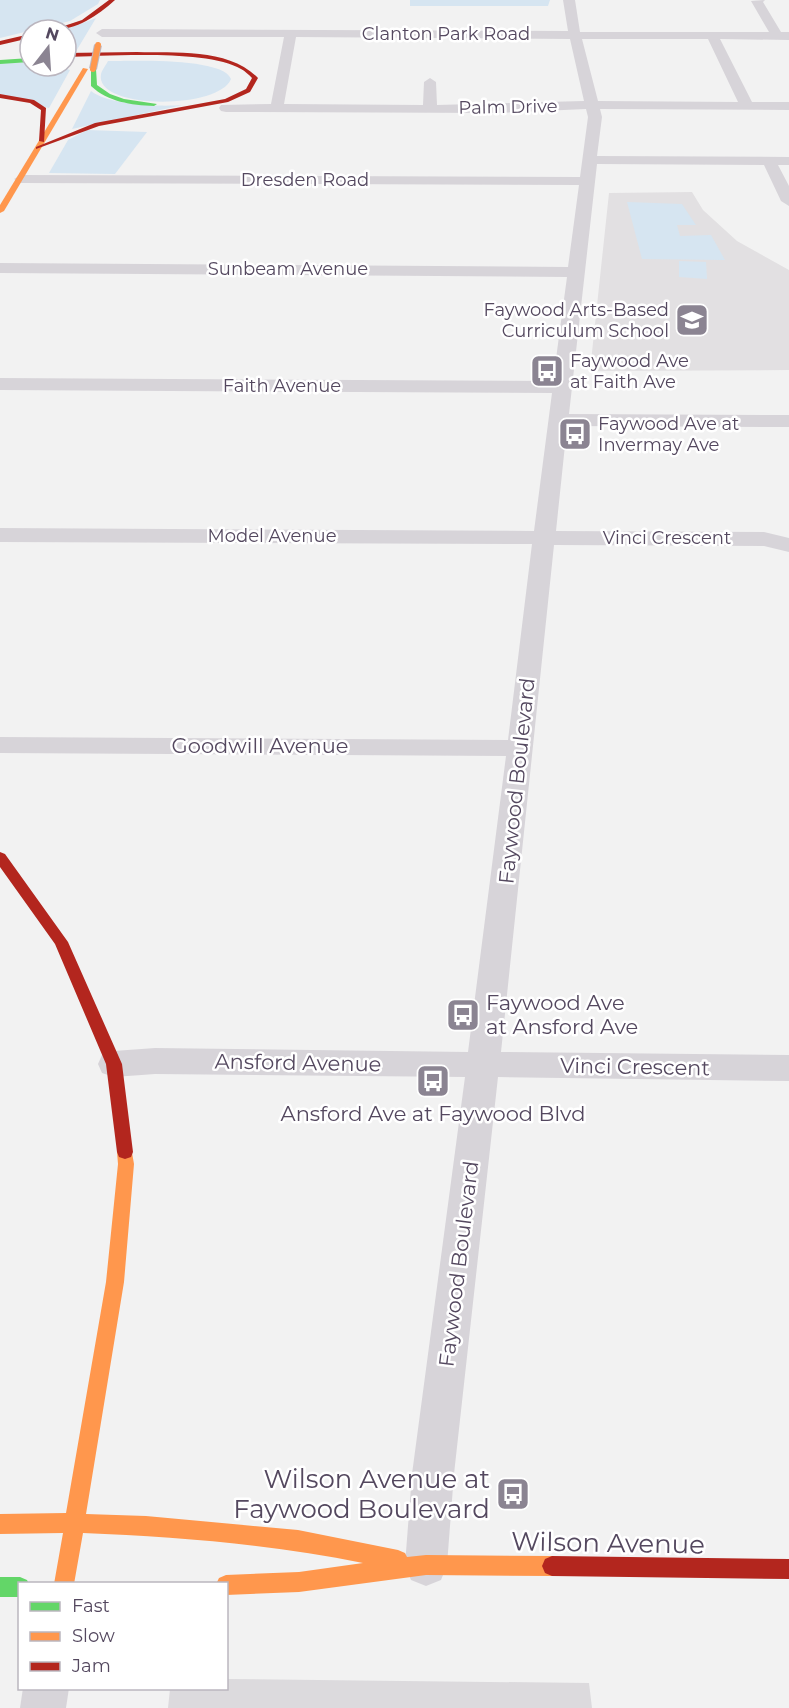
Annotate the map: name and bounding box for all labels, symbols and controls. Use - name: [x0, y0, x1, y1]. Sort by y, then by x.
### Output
- north arrow: [18, 18, 78, 78]
- text: N: [43, 23, 61, 45]
- street label: Clanton Park Road: [362, 23, 530, 45]
- street label: Palm Drive: [458, 95, 558, 119]
- street label: Dresden Road: [241, 169, 369, 191]
- street label: Sunbeam Avenue: [208, 258, 368, 280]
- place label: Faywood Arts-Based Curriculum School: [484, 299, 669, 342]
- school or university icon: Faywood Arts-Based Curriculum School: [674, 302, 710, 338]
- place label: Faywood Ave at Faith Ave: [570, 350, 689, 393]
- bus stop icon: Faywood Ave at Faith Ave: [529, 353, 565, 389]
- street label: Faith Avenue: [223, 375, 341, 397]
- place label: Faywood Ave at Invermay Ave: [598, 413, 739, 456]
- bus stop icon: Faywood Ave at Invermay Ave: [557, 416, 593, 452]
- street label: Model Avenue: [207, 525, 337, 547]
- street label: Vinci Crescent: [603, 527, 731, 549]
- street label: Faywood Boulevard: [493, 677, 540, 885]
- street label: Goodwill Avenue: [172, 733, 348, 758]
- place label: Faywood Ave at Ansford Ave: [486, 990, 638, 1039]
- bus stop icon: Faywood Ave at Ansford Ave: [445, 997, 481, 1033]
- street label: Ansford Avenue: [214, 1049, 382, 1076]
- street label: Vinci Crescent: [560, 1053, 710, 1080]
- bus stop icon: Ansford Ave at Faywood Blvd: [415, 1063, 451, 1099]
- place label: Ansford Ave at Faywood Blvd: [281, 1101, 585, 1126]
- street label: Faywood Boulevard: [433, 1160, 484, 1368]
- place label: Wilson Avenue at Faywood Boulevard: [233, 1463, 490, 1525]
- bus stop icon: Wilson Avenue at Faywood Boulevard: [495, 1476, 531, 1512]
- street label: Wilson Avenue: [511, 1525, 705, 1561]
- legend: [18, 1582, 228, 1690]
- text: Fast: [72, 1595, 110, 1617]
- text: Slow: [72, 1625, 115, 1647]
- text: Jam: [71, 1655, 111, 1677]

